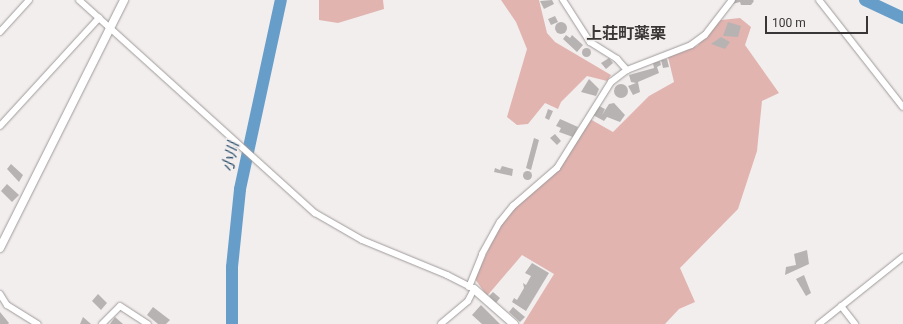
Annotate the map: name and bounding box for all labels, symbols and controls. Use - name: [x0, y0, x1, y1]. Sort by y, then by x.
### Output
- scale bar: [767, 8, 870, 34]
- text: 100 m: [772, 16, 806, 30]
- district label: 上荘町薬栗: [586, 24, 666, 44]
- water label: 小川: [219, 140, 243, 174]

